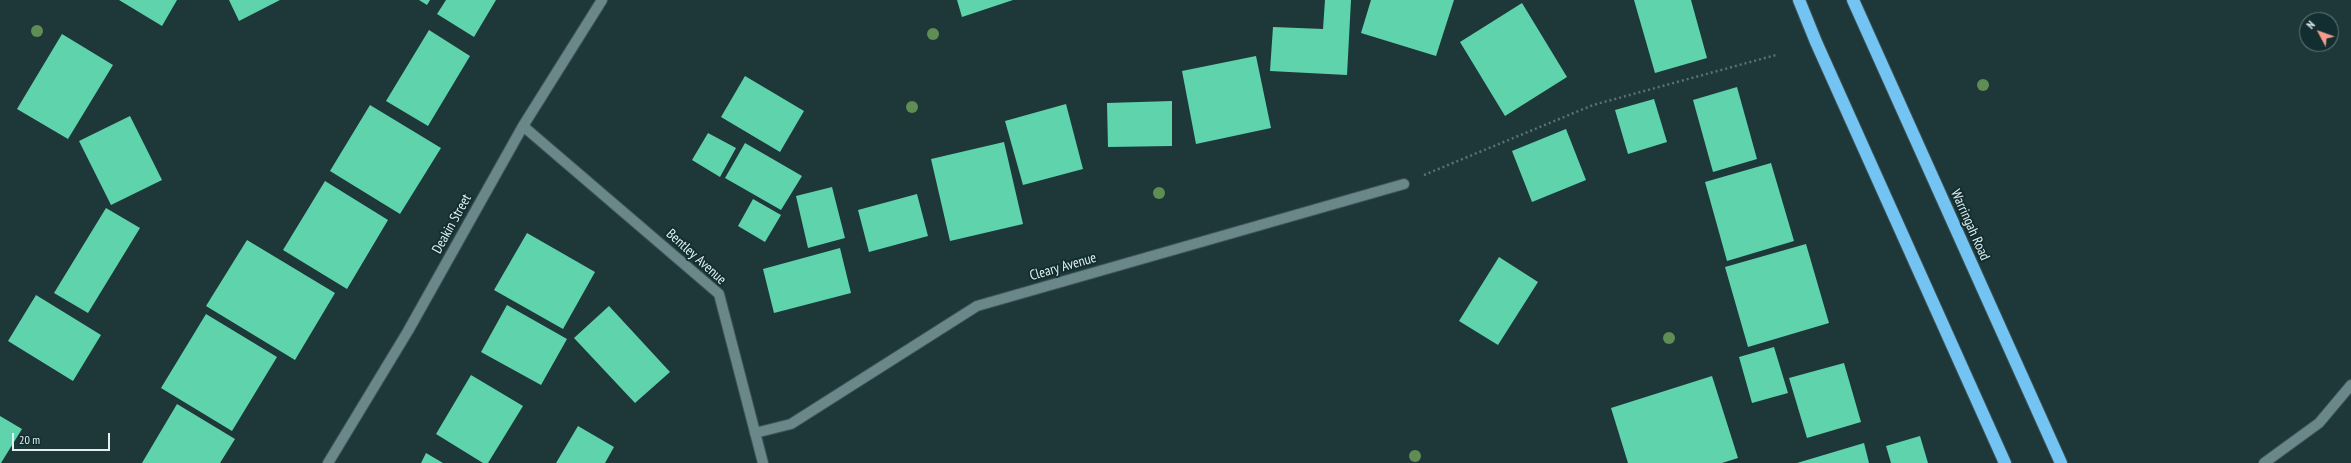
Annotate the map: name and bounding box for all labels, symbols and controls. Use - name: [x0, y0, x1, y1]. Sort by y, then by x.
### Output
- north arrow: [2299, 12, 2339, 52]
- text: N: [2303, 18, 2318, 32]
- street label: Warringah Road: [1947, 187, 1993, 263]
- street label: Deakin Street: [429, 191, 475, 257]
- street label: Bentley Avenue: [663, 226, 729, 288]
- street label: Cleary Avenue: [1028, 249, 1098, 285]
- scale bar: [14, 425, 112, 451]
- text: 20 m: [19, 432, 40, 447]

